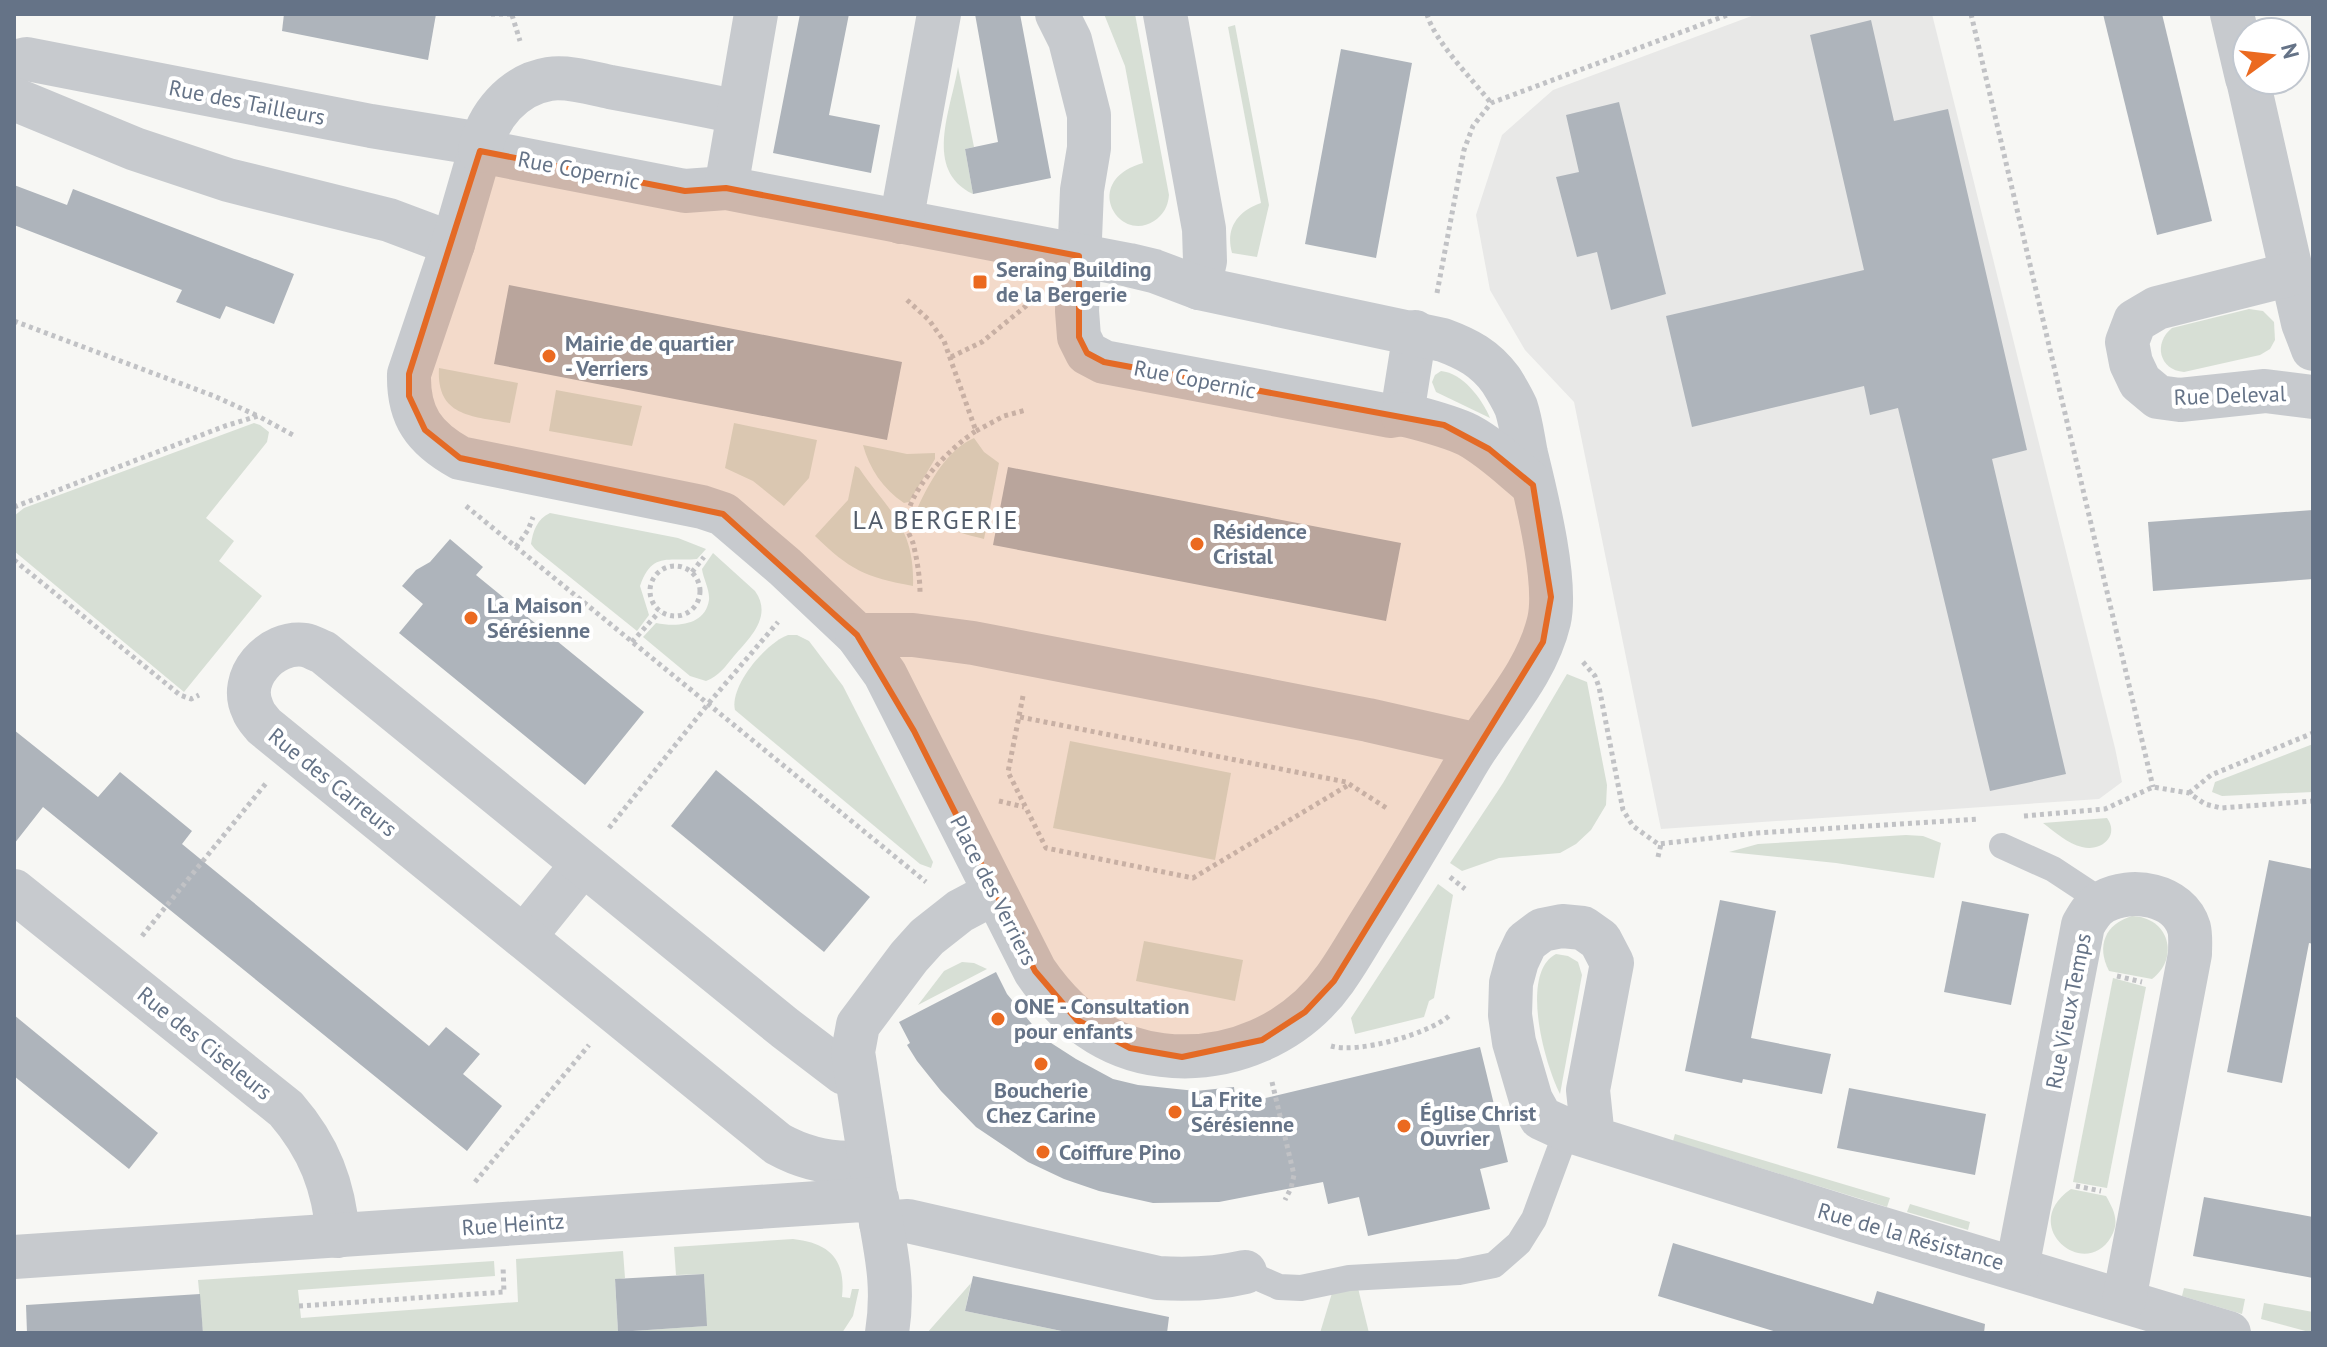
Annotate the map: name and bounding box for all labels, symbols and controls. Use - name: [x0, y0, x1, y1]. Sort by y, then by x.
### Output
- north arrow: [2231, 16, 2311, 96]
- text: N: [2275, 40, 2306, 61]
- street label: Rue des Tailleurs: [166, 73, 328, 131]
- street label: Rue Copernic: [516, 144, 642, 196]
- place label: Seraing Building de la Bergerie: [996, 255, 1152, 308]
- marker: Seraing Building de la Bergerie: [971, 273, 989, 291]
- place label: Mairie de quartier - Verriers: [565, 329, 734, 382]
- marker: Mairie de quartier - Verriers: [540, 347, 558, 365]
- street label: Rue Copernic: [1132, 353, 1258, 405]
- street label: Rue Deleval: [2173, 379, 2287, 411]
- district label: LA BERGERIE: [853, 503, 1019, 536]
- place label: Résidence Cristal: [1213, 517, 1307, 570]
- marker: Résidence Cristal: [1188, 535, 1206, 553]
- place label: La Maison Sérésienne: [487, 591, 590, 644]
- marker: La Maison Sérésienne: [462, 609, 480, 627]
- street label: Rue des Carreurs: [263, 721, 403, 843]
- street label: Place des Verriers: [944, 810, 1044, 970]
- street label: Rue Vieux Temps: [2039, 931, 2097, 1091]
- street label: Rue des Ciseleurs: [132, 980, 278, 1106]
- place label: ONE - Consultation pour enfants: [1014, 992, 1190, 1045]
- marker: ONE - Consultation pour enfants: [989, 1010, 1007, 1028]
- marker: Boucherie Chez Carine: [1032, 1055, 1050, 1073]
- place label: Boucherie Chez Carine: [986, 1076, 1096, 1129]
- place label: La Frite Sérésienne: [1191, 1085, 1294, 1138]
- place label: Église Christ Ouvrier: [1420, 1099, 1537, 1152]
- marker: La Frite Sérésienne: [1166, 1103, 1184, 1121]
- marker: Église Christ Ouvrier: [1395, 1117, 1413, 1135]
- place label: Coiffure Pino: [1059, 1138, 1181, 1166]
- marker: Coiffure Pino: [1034, 1143, 1052, 1161]
- street label: Rue de la Résistance: [1815, 1196, 2007, 1276]
- street label: Rue Heintz: [461, 1206, 565, 1242]

